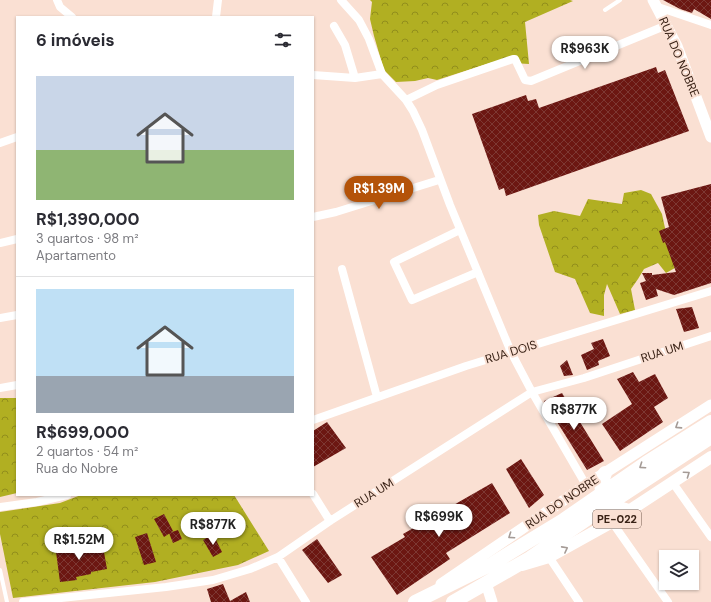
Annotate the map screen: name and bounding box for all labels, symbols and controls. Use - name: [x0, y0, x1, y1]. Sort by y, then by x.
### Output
- street label: RUA DO NOBRE: [655, 15, 703, 100]
- text: 6 imóveis: [36, 29, 115, 51]
- icon: filters: [272, 29, 294, 51]
- pin: R$963K: [552, 36, 618, 70]
- text: R$963K: [561, 40, 609, 57]
- icon: home: [129, 102, 201, 174]
- pin: R$1.39M: [342, 176, 416, 210]
- text: R$1.39M: [353, 180, 405, 197]
- text: R$1,390,000: [36, 208, 140, 230]
- text: 3 quartos · 98 m²: [36, 230, 138, 247]
- text: Apartamento: [36, 247, 116, 264]
- icon: home: [129, 315, 201, 387]
- street label: RUA DOIS: [483, 337, 539, 367]
- street label: RUA UM: [639, 338, 685, 366]
- pin: R$877K: [541, 397, 607, 431]
- text: R$877K: [551, 401, 597, 418]
- text: R$699,000: [36, 421, 129, 443]
- one-way arrow: [675, 421, 682, 429]
- text: 2 quartos · 54 m²: [36, 443, 138, 460]
- text: Rua do Nobre: [36, 460, 118, 477]
- one-way arrow: [640, 461, 647, 468]
- street label: RUA DO NOBRE: [522, 471, 602, 532]
- one-way arrow: [683, 471, 690, 479]
- street label: RUA UM: [351, 475, 397, 511]
- pin: R$699K: [406, 504, 472, 538]
- text: R$699K: [414, 508, 464, 525]
- road number: PE-022: [593, 510, 641, 528]
- pin: R$877K: [180, 512, 246, 546]
- text: R$877K: [190, 516, 236, 533]
- pin: R$1.52M: [42, 527, 116, 561]
- text: R$1.52M: [53, 531, 105, 548]
- one-way arrow: [508, 531, 515, 539]
- one-way arrow: [560, 546, 568, 554]
- map controls: [659, 550, 699, 590]
- button: layers: [659, 550, 699, 590]

